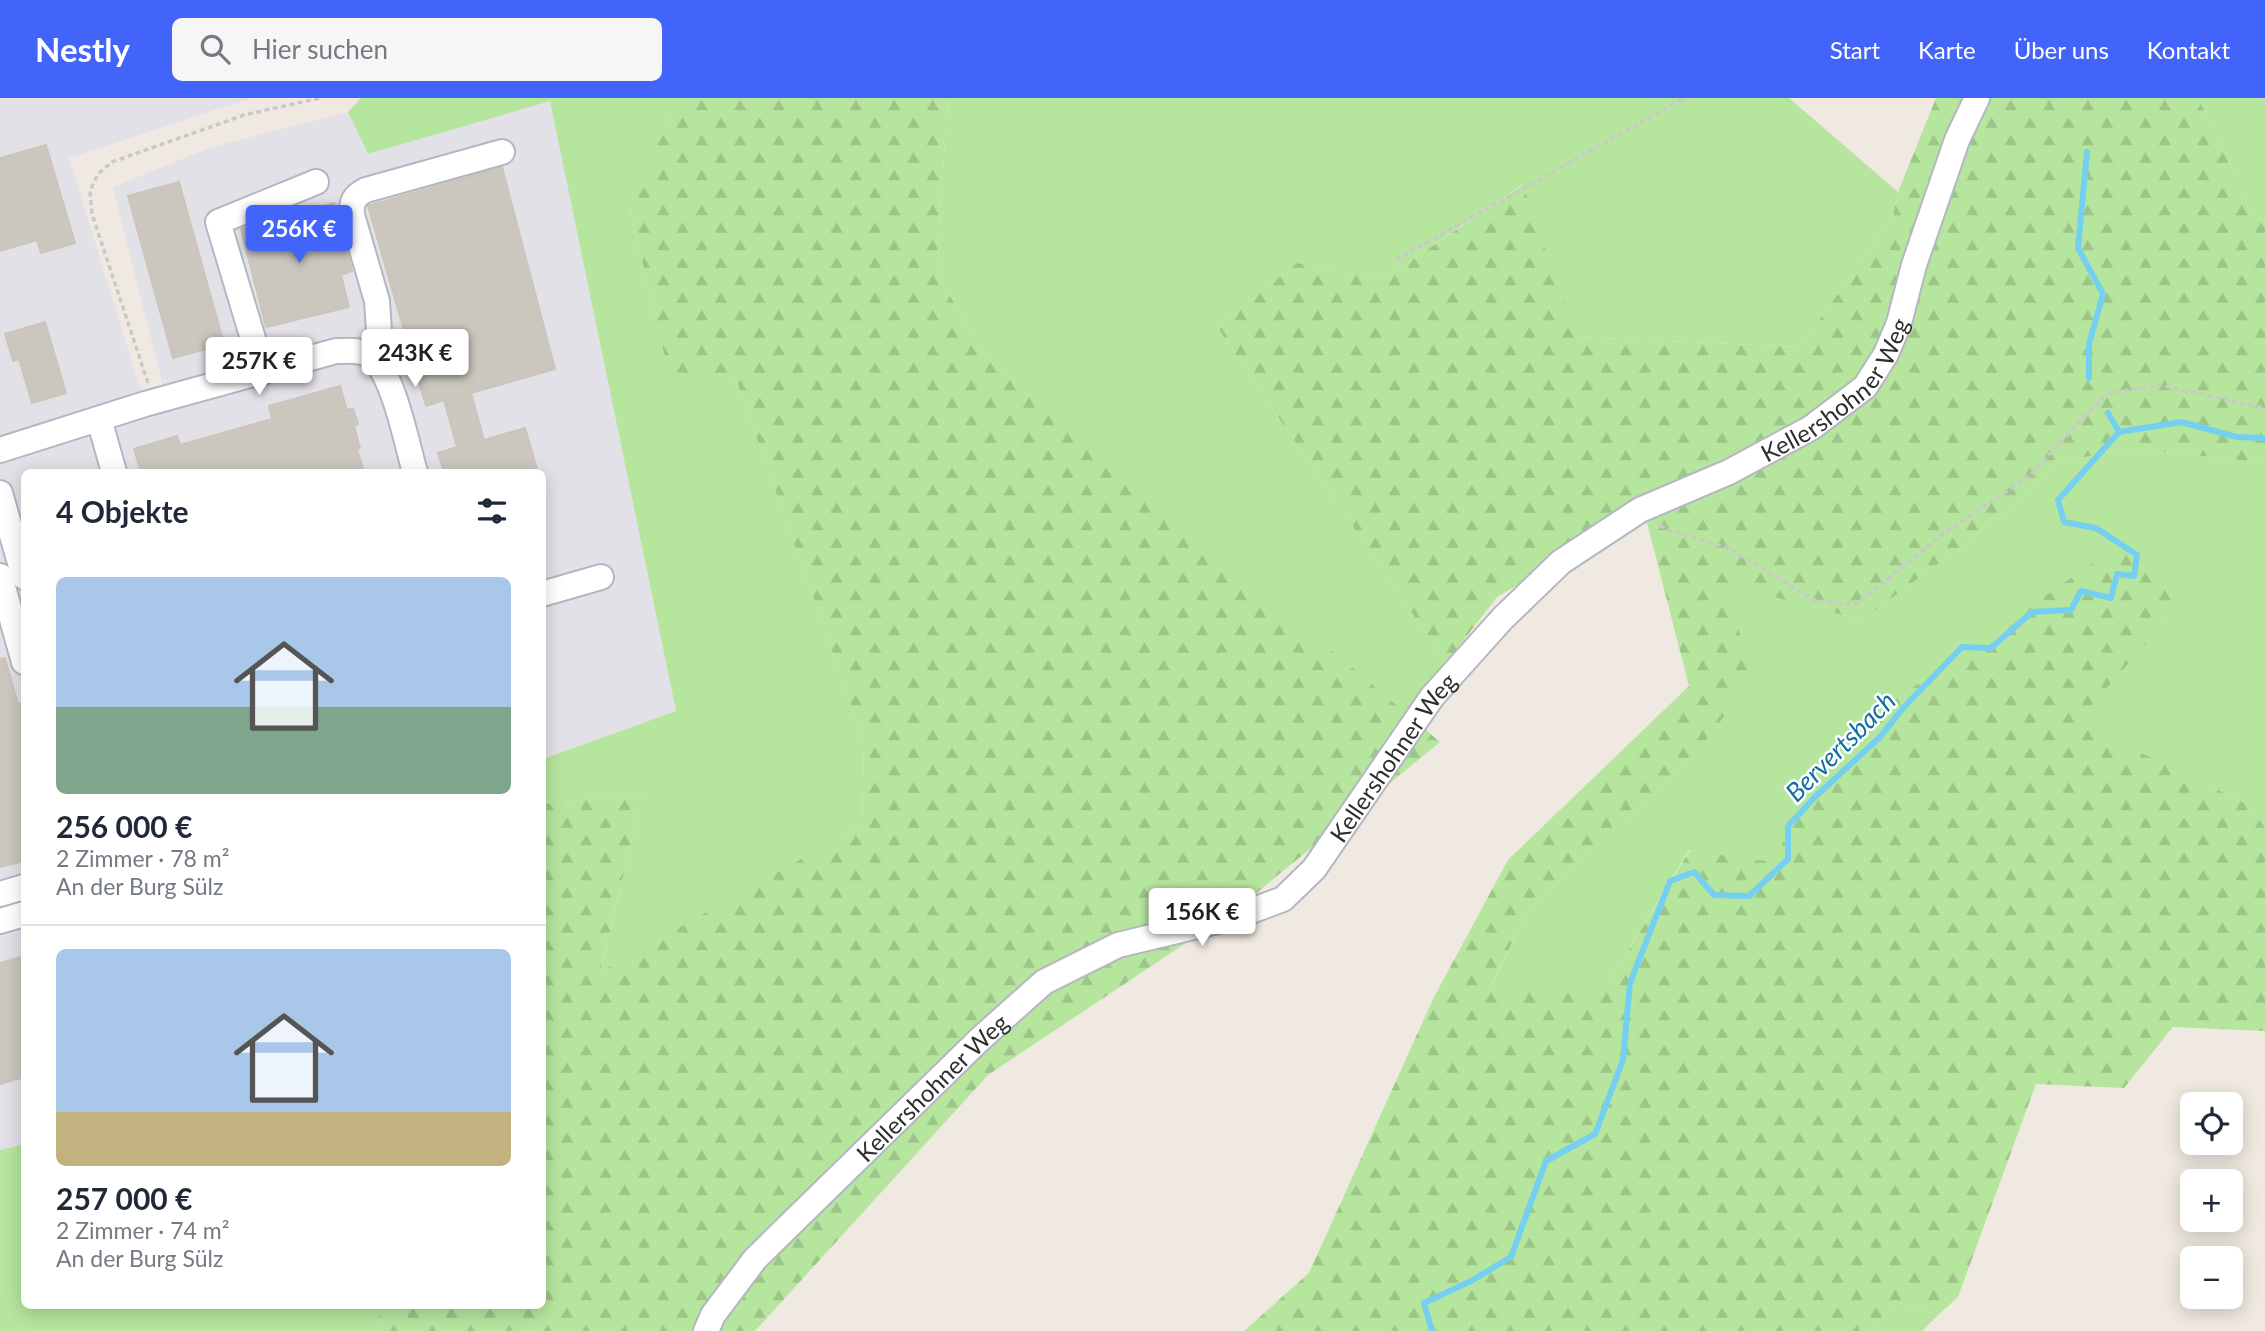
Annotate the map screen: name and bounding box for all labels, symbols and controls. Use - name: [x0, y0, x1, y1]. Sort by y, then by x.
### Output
- search box: [172, 18, 662, 81]
- text: Nestly: [35, 29, 130, 69]
- icon: search: [196, 30, 234, 68]
- text: Hier suchen: [252, 33, 388, 65]
- text: Start: [1830, 35, 1880, 64]
- text: Karte: [1918, 35, 1976, 64]
- text: Über uns: [2014, 35, 2109, 64]
- text: Kontakt: [2147, 35, 2230, 64]
- pin: 256K €: [242, 206, 356, 265]
- text: 256K €: [262, 214, 336, 242]
- street label: Kellershohner Weg: [1756, 313, 1914, 467]
- pin: 243K €: [358, 330, 472, 389]
- pin: 257K €: [202, 338, 316, 397]
- text: 243K €: [378, 338, 452, 366]
- text: 257K €: [222, 346, 296, 374]
- icon: filters: [473, 492, 511, 530]
- text: 4 Objekte: [56, 493, 188, 529]
- icon: home: [221, 623, 347, 749]
- street label: Kellershohner Weg: [1323, 666, 1462, 847]
- water label: Bervertsbach: [1778, 684, 1902, 808]
- text: 256 000 €: [56, 808, 192, 844]
- text: 2 Zimmer · 78 m²: [56, 844, 229, 872]
- text: An der Burg Sülz: [56, 872, 223, 900]
- pin: 156K €: [1145, 888, 1259, 948]
- text: 156K €: [1165, 897, 1239, 925]
- icon: home: [221, 995, 347, 1121]
- street label: Kellershohner Weg: [850, 1007, 1013, 1167]
- map controls: [2180, 1092, 2243, 1309]
- button: locate: [2180, 1092, 2243, 1155]
- button: +: [2180, 1169, 2243, 1232]
- text: 257 000 €: [56, 1180, 192, 1216]
- text: 2 Zimmer · 74 m²: [56, 1216, 229, 1244]
- text: An der Burg Sülz: [56, 1244, 223, 1272]
- button: −: [2180, 1246, 2243, 1309]

